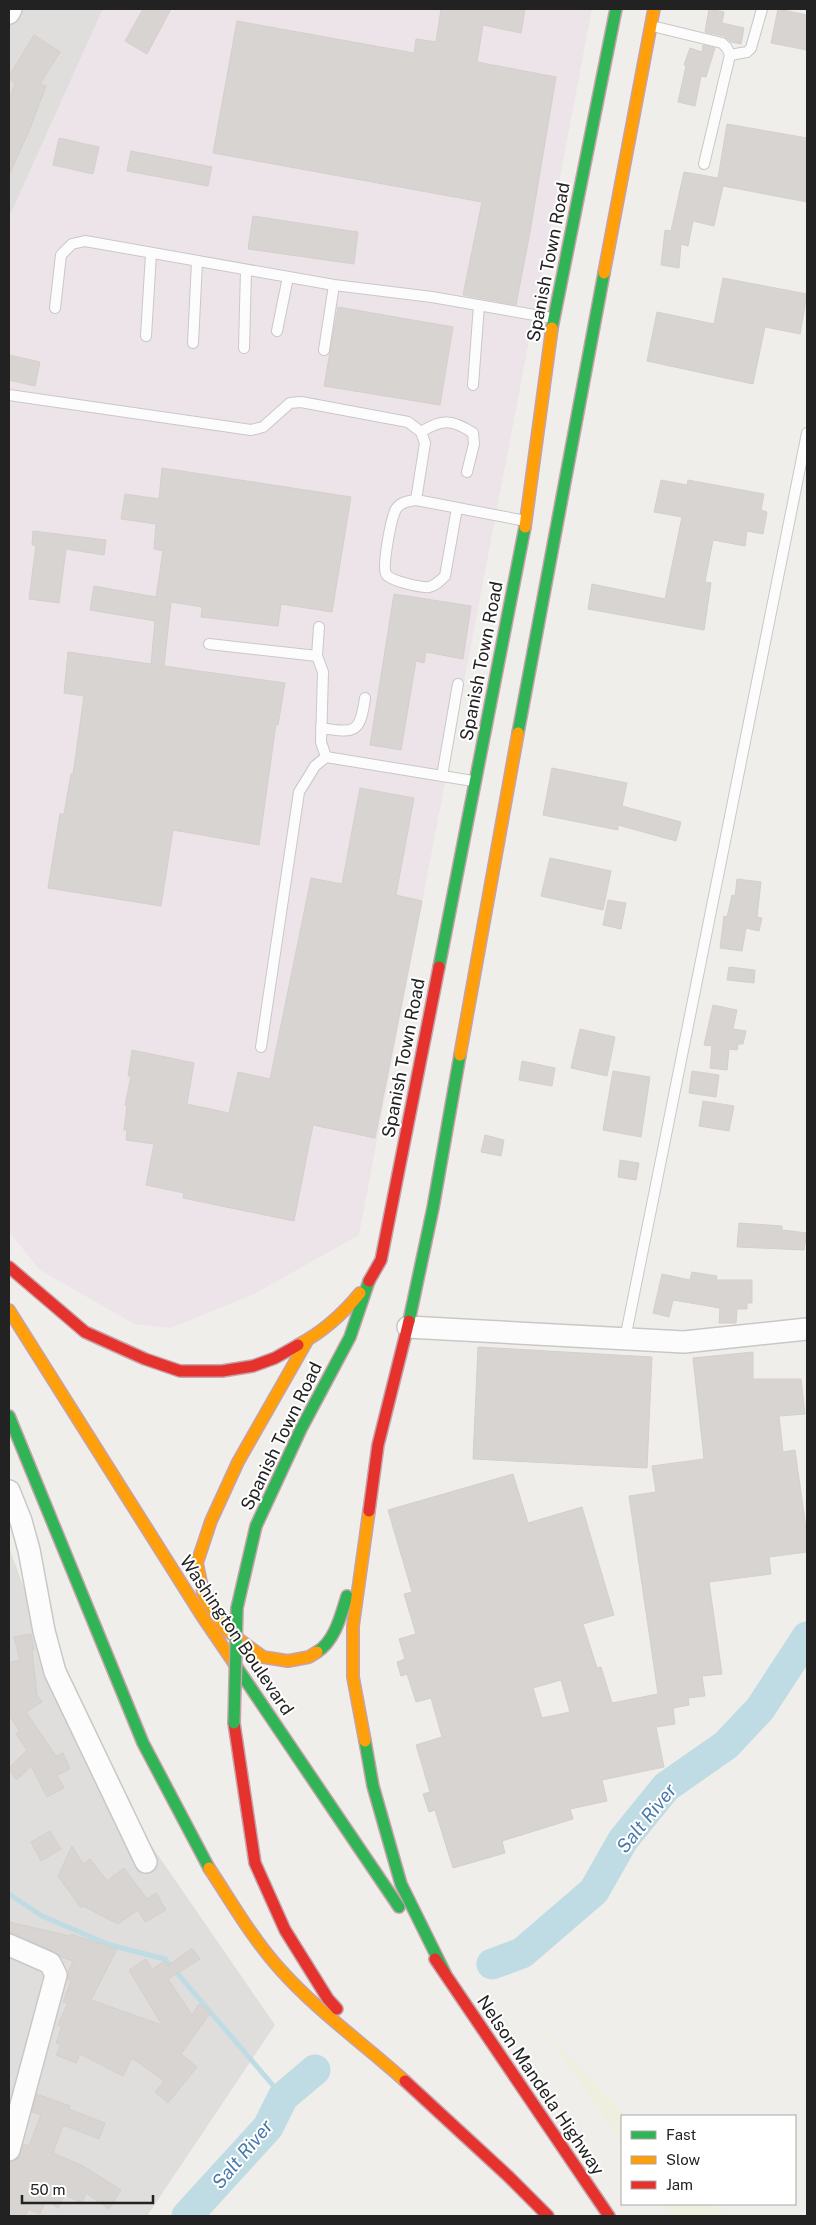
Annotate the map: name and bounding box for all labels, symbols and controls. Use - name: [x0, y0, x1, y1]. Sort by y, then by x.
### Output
- street label: Spanish Town Road: [522, 180, 574, 344]
- street label: Spanish Town Road: [455, 579, 507, 743]
- street label: Spanish Town Road: [377, 976, 429, 1140]
- street label: Spanish Town Road: [236, 1358, 326, 1514]
- street label: Washington Boulevard: [176, 1551, 298, 1719]
- water label: Salt River: [611, 1778, 681, 1857]
- street label: Nelson Mandela Highway: [473, 1991, 609, 2179]
- water label: Salt River: [207, 2115, 277, 2193]
- legend: [621, 2115, 796, 2205]
- text: Fast: [666, 2126, 696, 2143]
- text: Slow: [666, 2151, 701, 2168]
- scale bar: [22, 2172, 154, 2204]
- text: Jam: [666, 2176, 693, 2193]
- text: 50 m: [30, 2181, 65, 2198]

